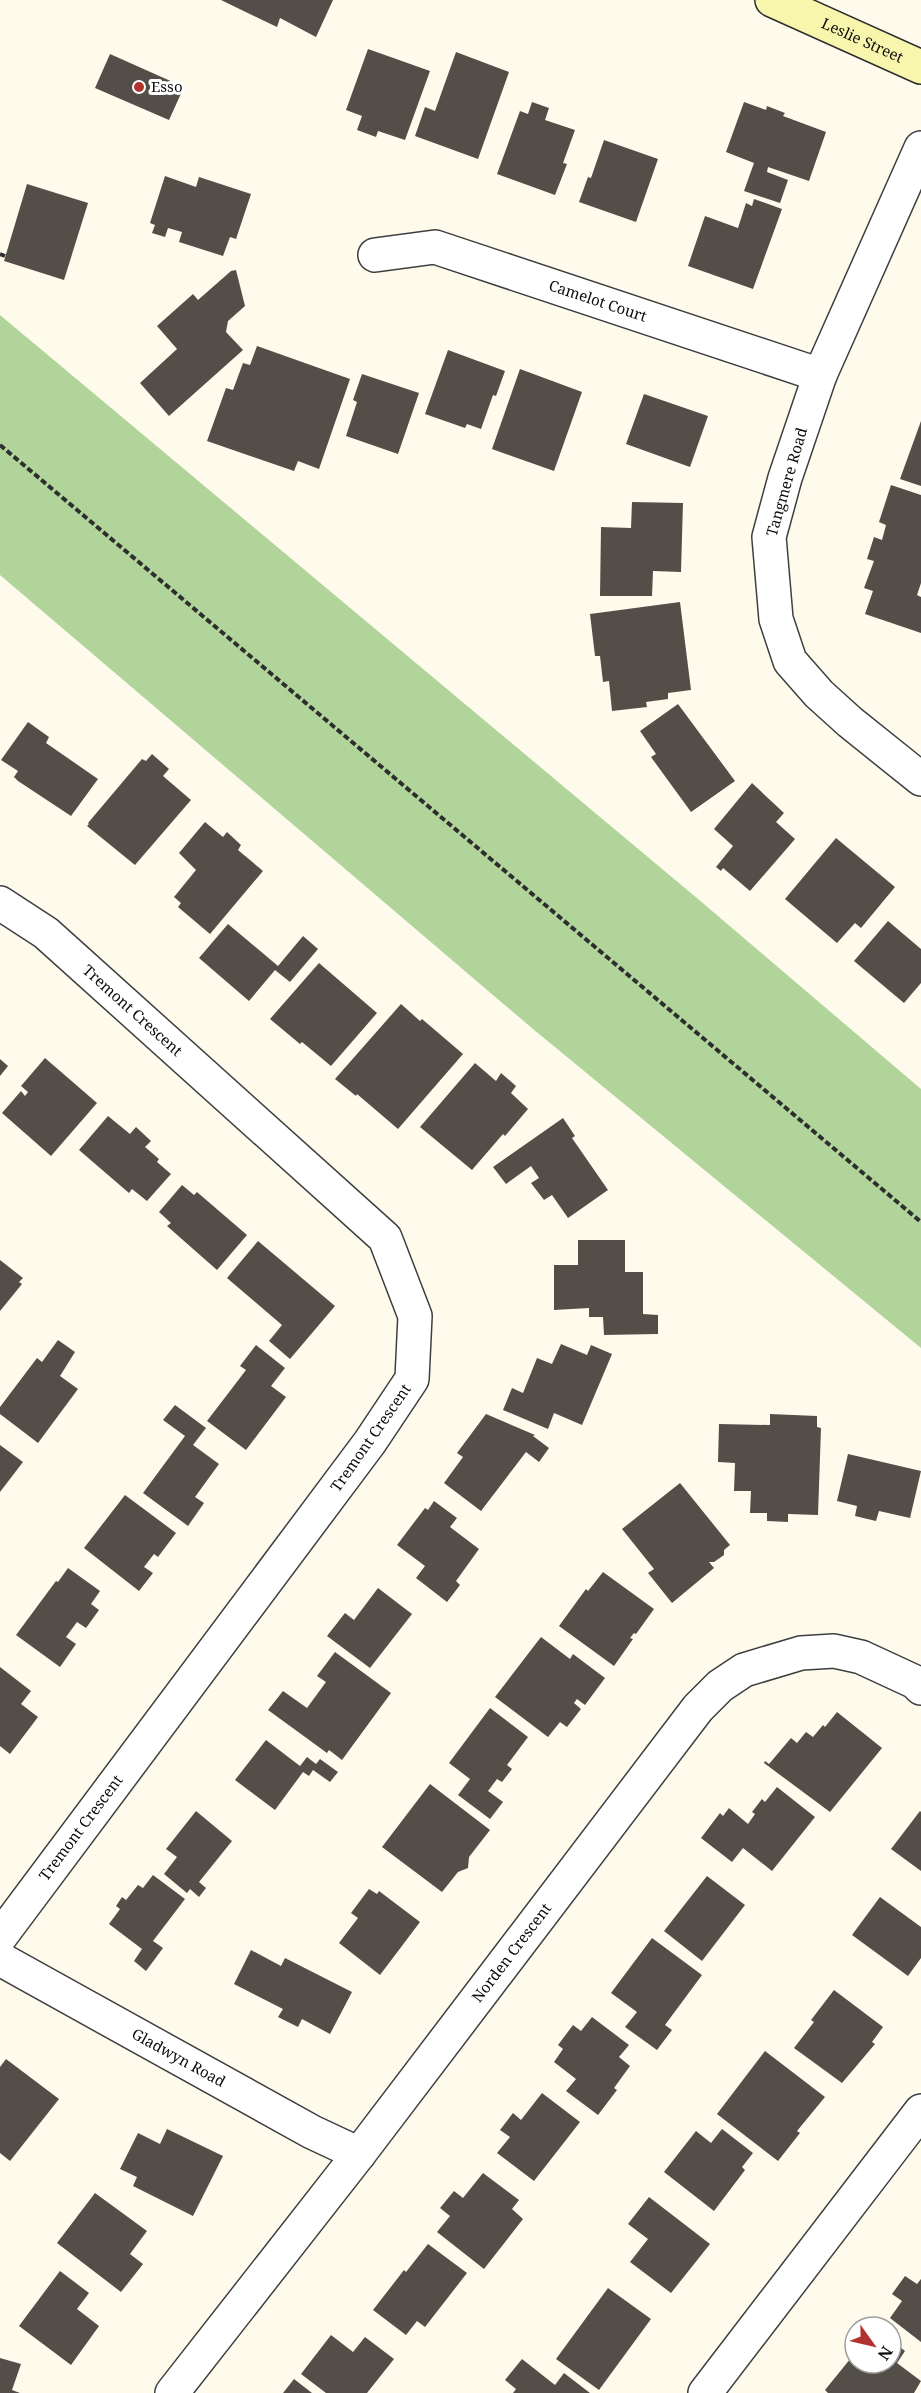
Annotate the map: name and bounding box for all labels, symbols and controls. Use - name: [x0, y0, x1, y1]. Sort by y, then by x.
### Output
- street label: Leslie Street: [819, 13, 907, 67]
- place label: Esso: [151, 76, 183, 96]
- marker: Esso: [132, 80, 146, 94]
- street label: Camelot Court: [546, 275, 650, 326]
- street label: Tangmere Road: [761, 425, 811, 538]
- street label: Tremont Crescent: [79, 960, 187, 1060]
- street label: Tremont Crescent: [325, 1380, 415, 1495]
- street label: Tremont Crescent: [34, 1771, 127, 1884]
- street label: Norden Crescent: [467, 1899, 555, 2006]
- street label: Gladwyn Road: [128, 2023, 229, 2091]
- north arrow: [843, 2315, 903, 2375]
- text: N: [873, 2342, 898, 2365]

